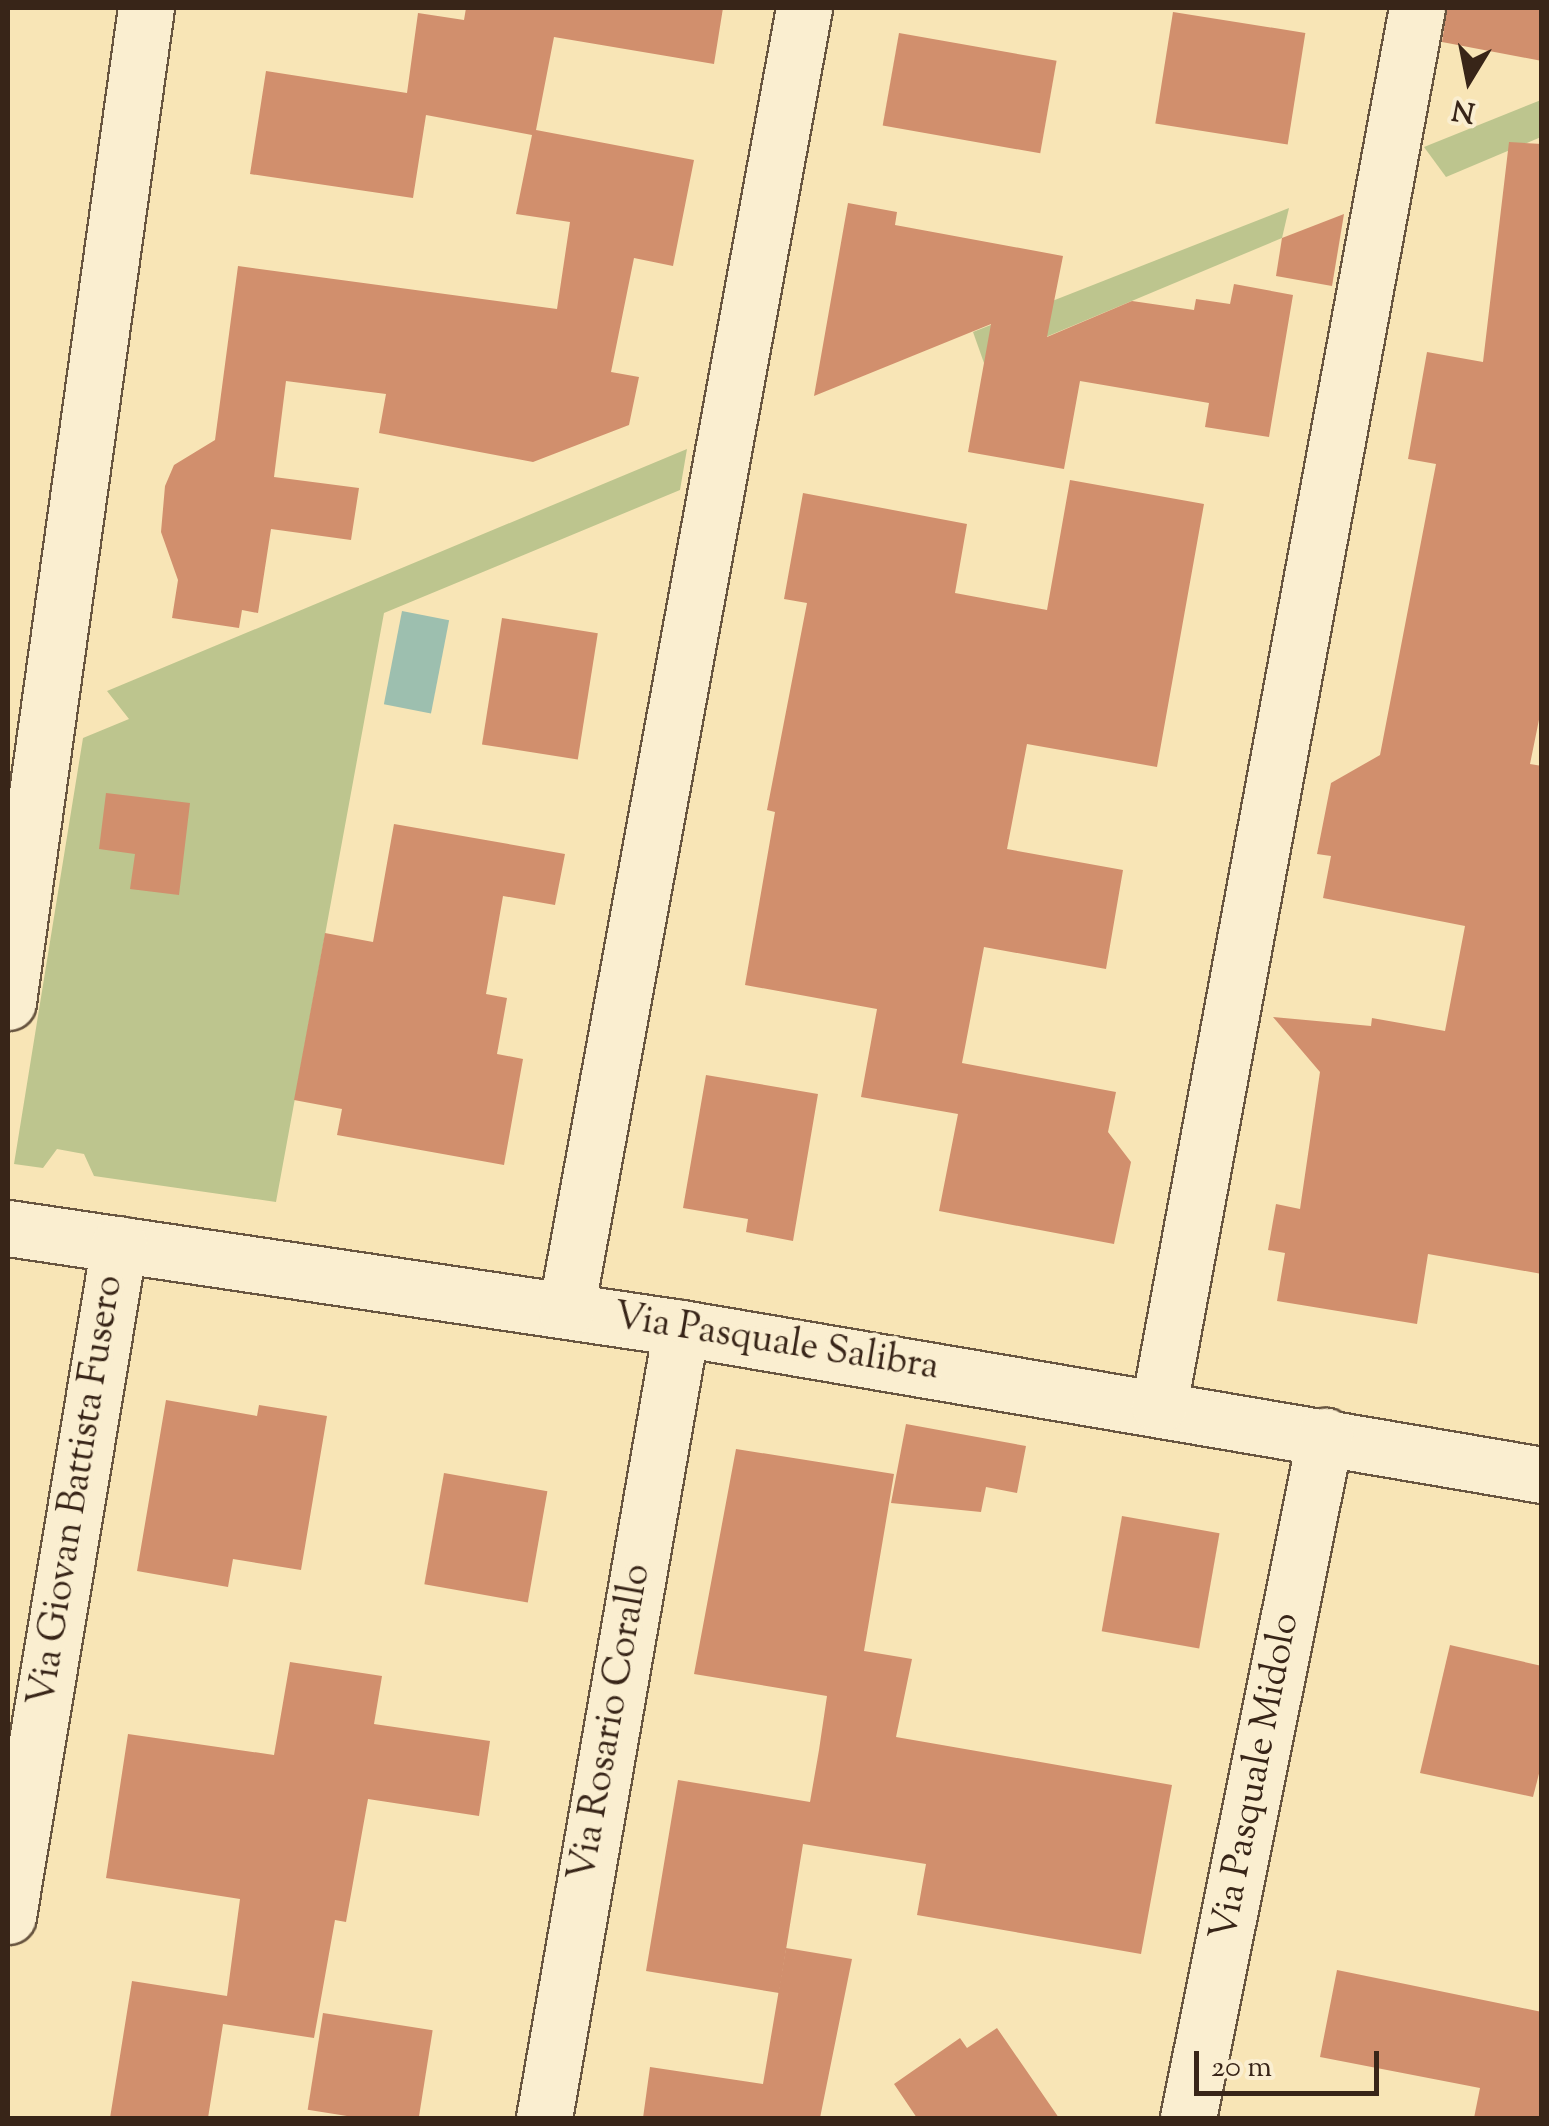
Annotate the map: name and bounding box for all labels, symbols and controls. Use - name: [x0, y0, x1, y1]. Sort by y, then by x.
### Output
- north arrow: [1419, 30, 1519, 130]
- text: N: [1449, 88, 1478, 131]
- street label: Via Giovan Battista Fusero: [21, 1272, 135, 1710]
- street label: Via Pasquale Salibra: [610, 1296, 942, 1392]
- street label: Via Rosario Corallo: [562, 1561, 662, 1885]
- street label: Via Pasquale Midolo: [1203, 1609, 1311, 1945]
- scale bar: [1199, 2031, 1384, 2093]
- text: 20 m: [1211, 2047, 1272, 2090]

